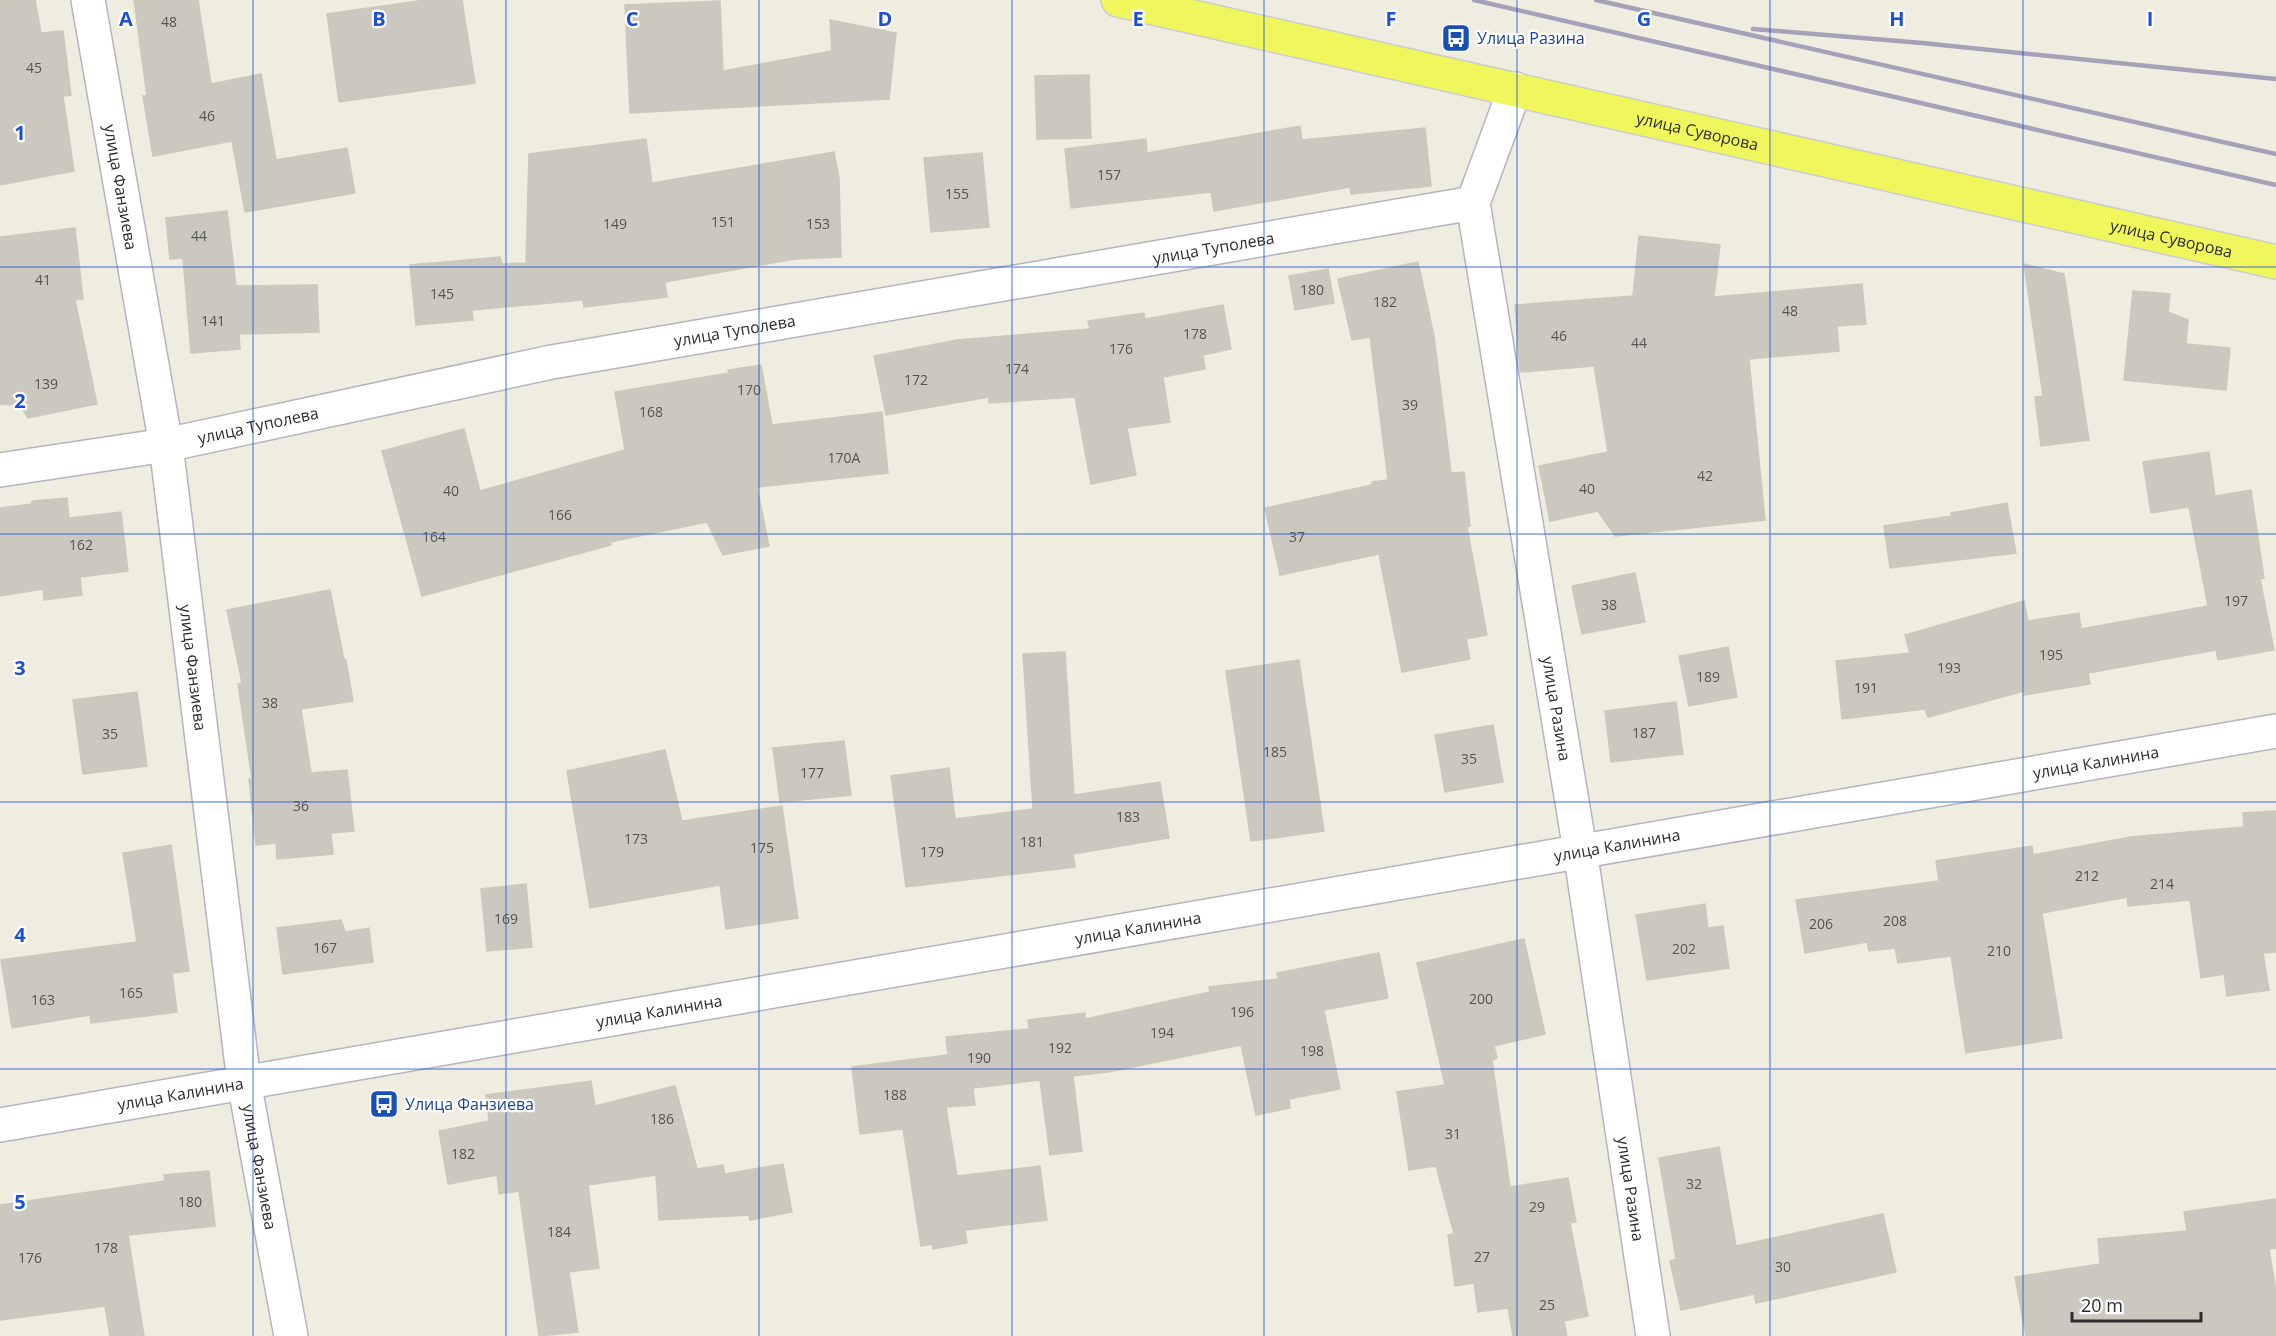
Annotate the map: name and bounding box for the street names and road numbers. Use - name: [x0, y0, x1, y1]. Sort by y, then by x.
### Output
- street label: улица Суворова: [1634, 107, 1761, 156]
- street label: улица Фанзиева: [99, 123, 143, 252]
- street label: улица Суворова: [2108, 214, 2235, 263]
- street label: улица Туполева: [1151, 226, 1276, 269]
- street label: улица Туполева: [672, 309, 797, 352]
- street label: улица Туполева: [196, 402, 320, 449]
- street label: улица Фанзиева: [175, 603, 212, 732]
- street label: улица Разина: [1537, 655, 1576, 763]
- street label: улица Калинина: [2031, 740, 2161, 784]
- street label: улица Калинина: [1552, 823, 1682, 867]
- street label: улица Калинина: [1073, 906, 1203, 950]
- street label: улица Калинина: [594, 989, 724, 1033]
- street label: улица Калинина: [116, 1072, 245, 1116]
- street label: улица Фанзиева: [237, 1103, 282, 1232]
- street label: улица Разина: [1612, 1135, 1650, 1243]

